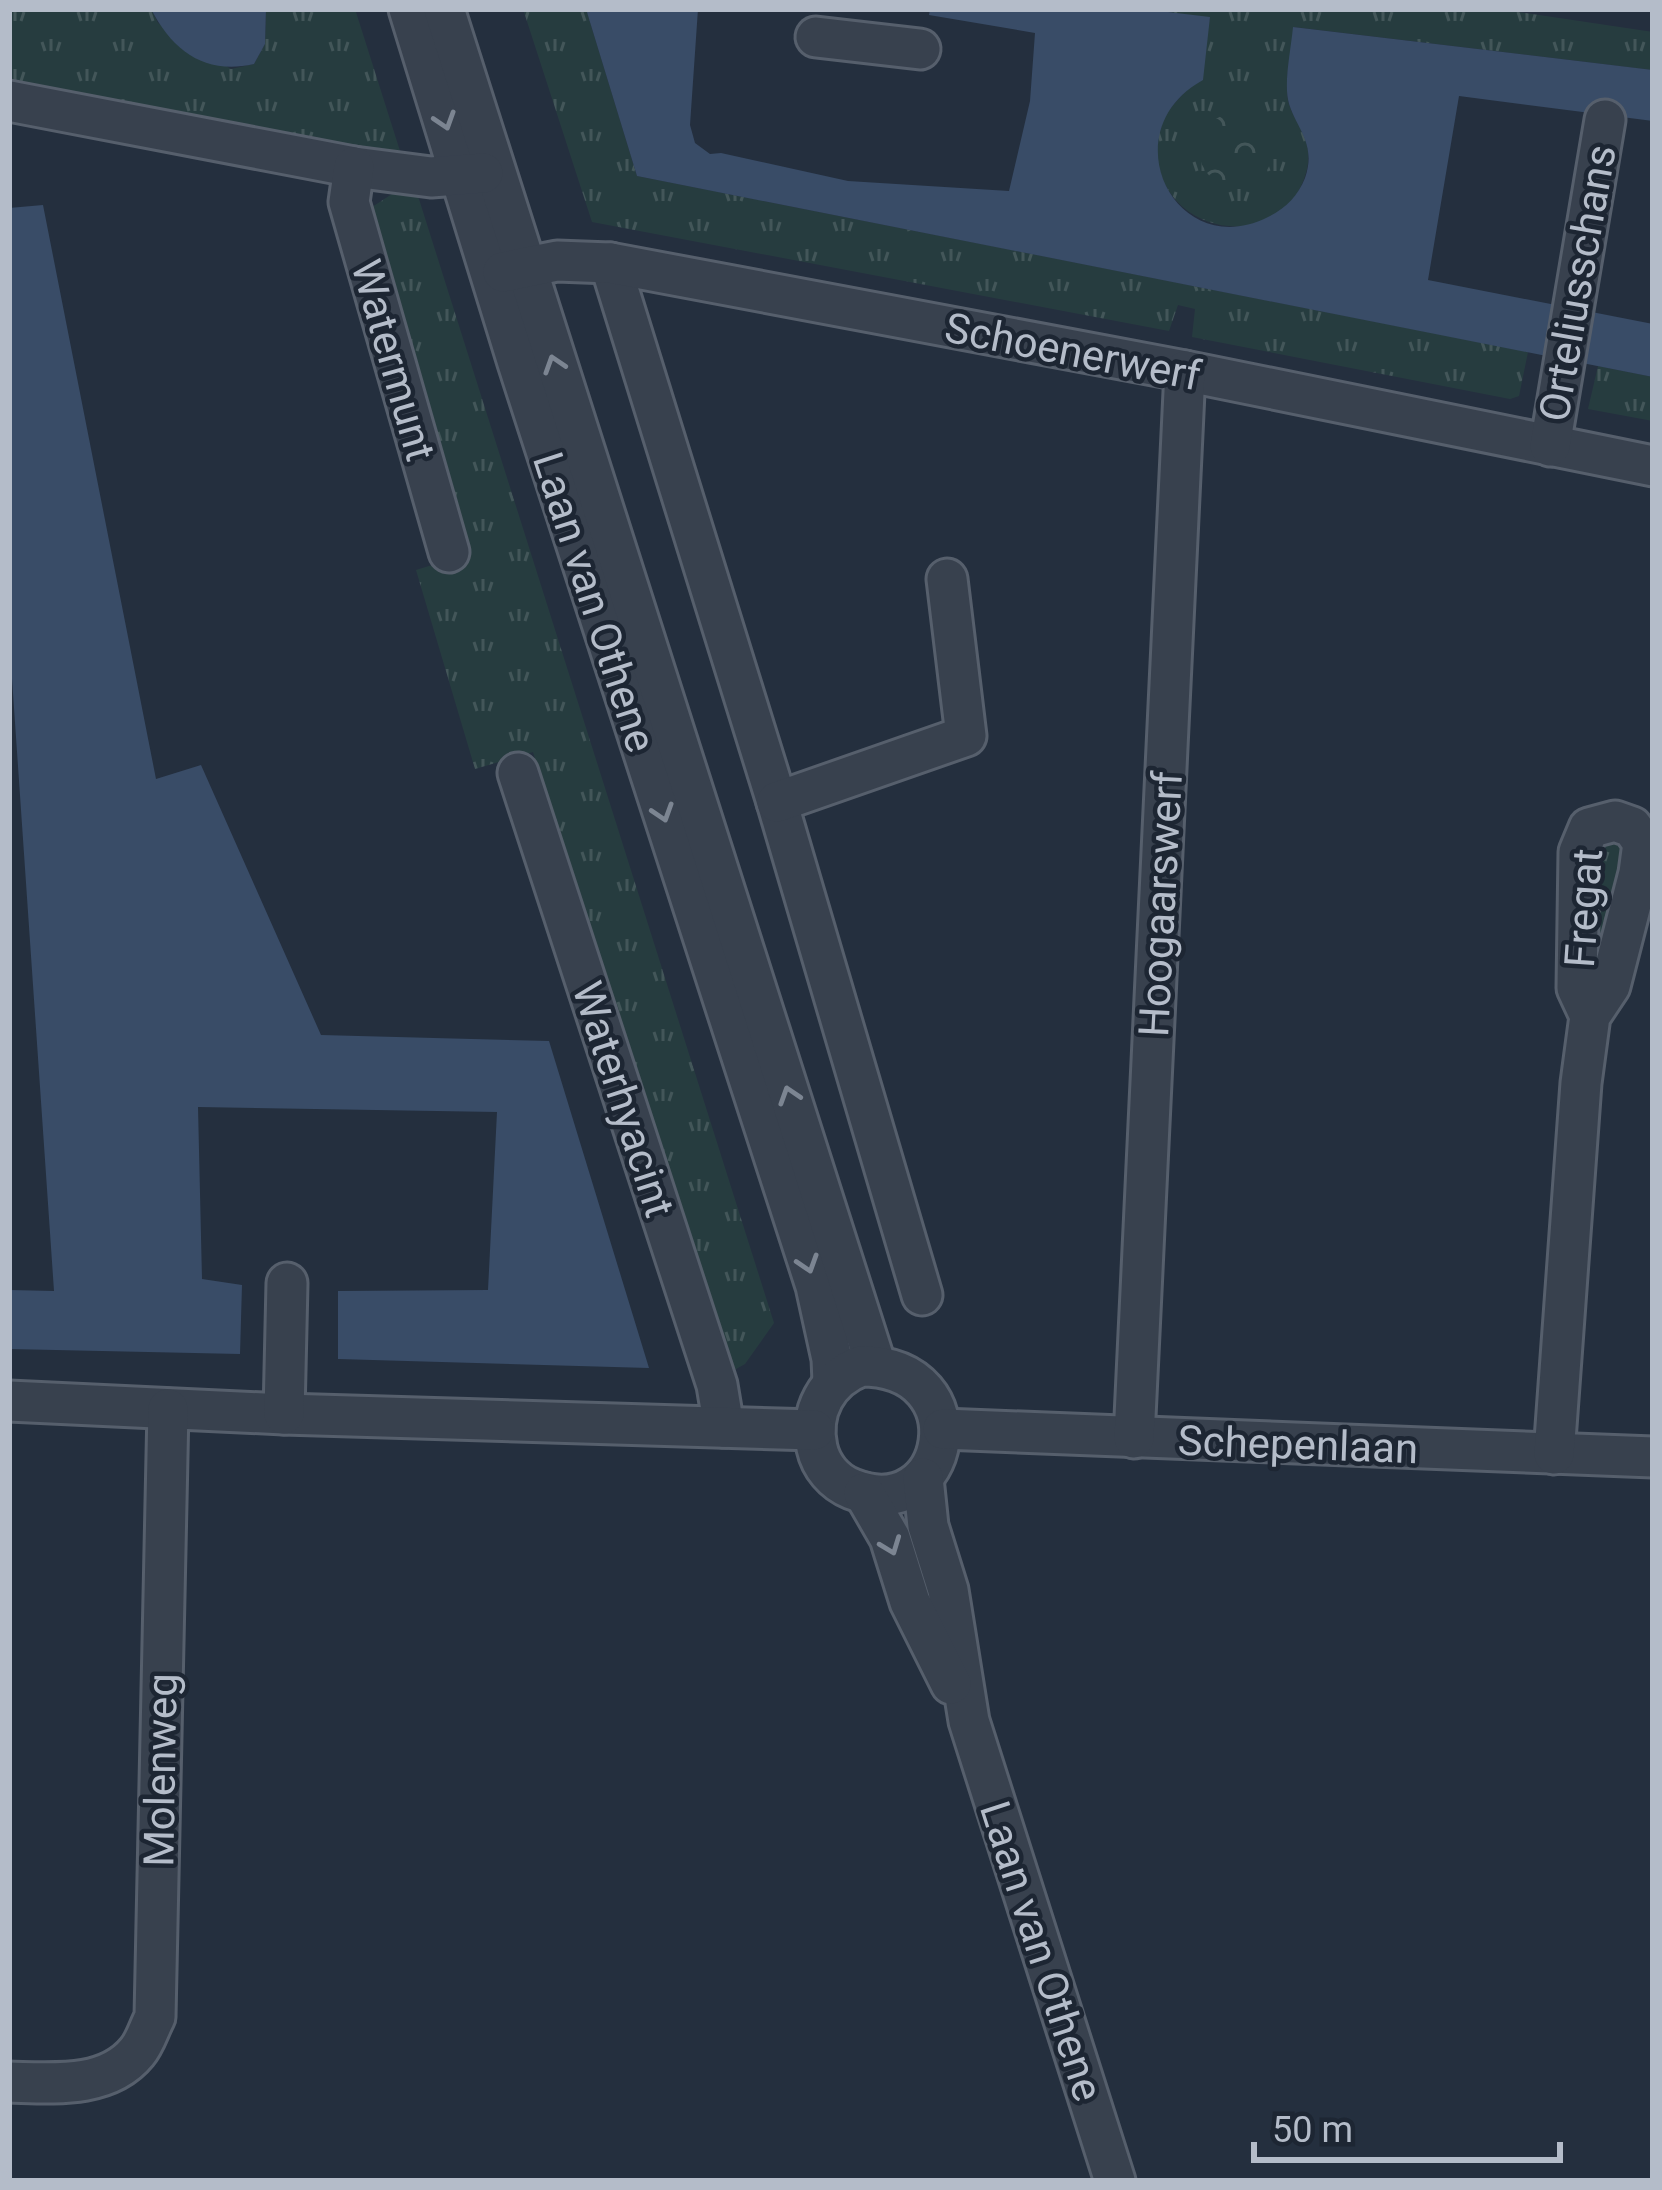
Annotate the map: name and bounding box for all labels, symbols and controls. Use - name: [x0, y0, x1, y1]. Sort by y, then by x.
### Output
- one-way arrow: [431, 110, 456, 131]
- street label: Orteliusschans: [1529, 141, 1626, 425]
- street label: Watermunt: [341, 254, 446, 466]
- street label: Schoenerwerf: [941, 303, 1205, 400]
- one-way arrow: [544, 354, 569, 375]
- street label: Laan van Othene: [523, 446, 666, 758]
- street label: Hoogaarswerf: [1129, 770, 1192, 1038]
- one-way arrow: [649, 802, 674, 823]
- street label: Fregat: [1555, 847, 1612, 969]
- street label: Waterhyacint: [562, 975, 685, 1223]
- one-way arrow: [779, 1085, 804, 1106]
- one-way arrow: [794, 1253, 819, 1274]
- street label: Schepenlaan: [1177, 1416, 1419, 1473]
- one-way arrow: [877, 1534, 902, 1555]
- street label: Molenweg: [134, 1673, 187, 1867]
- street label: Laan van Othene: [970, 1795, 1113, 2107]
- scale bar: [1254, 2088, 1560, 2162]
- text: 50 m: [1272, 2109, 1353, 2151]

